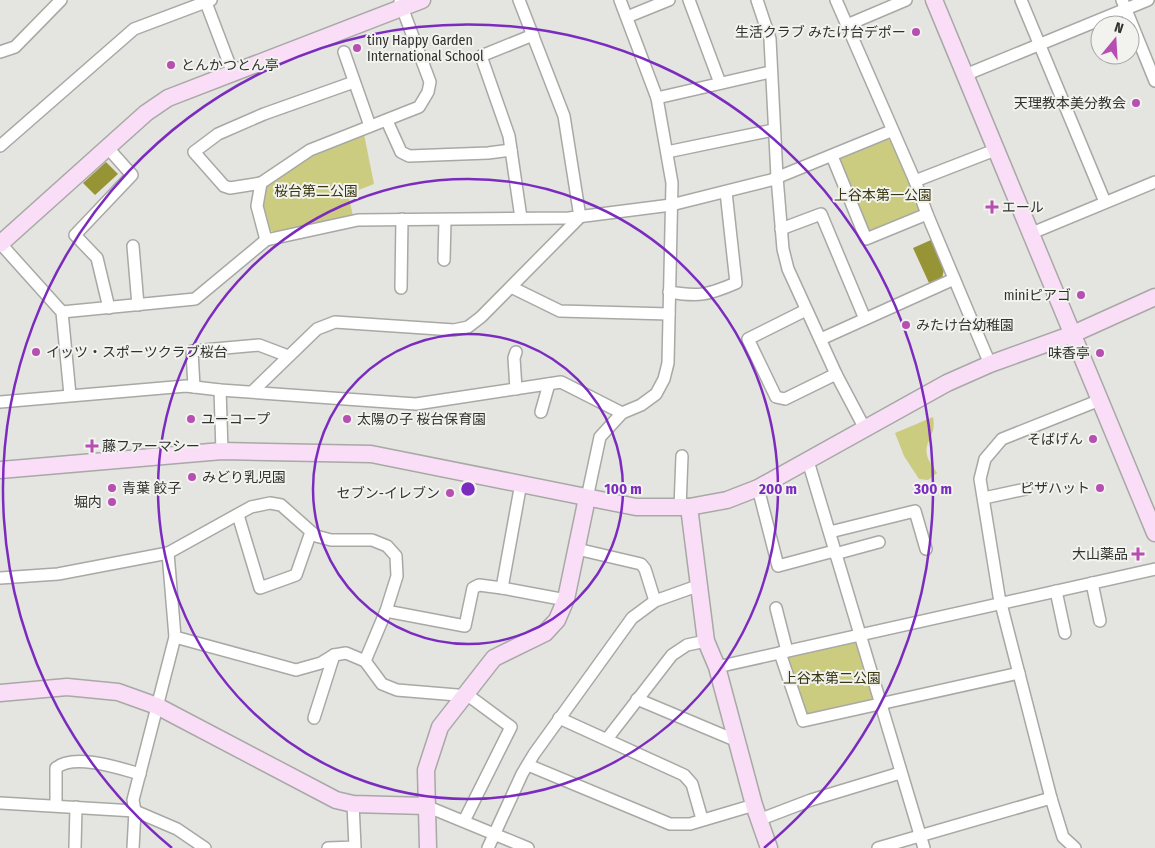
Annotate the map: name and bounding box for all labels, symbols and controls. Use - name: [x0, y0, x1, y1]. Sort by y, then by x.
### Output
- north arrow: [1090, 15, 1140, 65]
- text: N: [1112, 19, 1125, 37]
- place label: 生活クラブ みたけ台デポー: [735, 24, 906, 41]
- marker: 生活クラブ みたけ台デポー: [910, 26, 922, 38]
- place label: tiny Happy Garden International School: [367, 32, 484, 65]
- marker: tiny Happy Garden International School: [351, 42, 363, 54]
- place label: とんかつとん亭: [181, 57, 279, 74]
- marker: とんかつとん亭: [165, 59, 177, 71]
- place label: 天理教本美分教会: [1014, 95, 1126, 112]
- marker: 天理教本美分教会: [1130, 97, 1142, 109]
- park label: 桜台第二公園: [274, 183, 358, 200]
- park label: 上谷本第一公園: [834, 187, 932, 204]
- place label: エール: [1002, 199, 1044, 216]
- marker: エール: [986, 201, 998, 213]
- place label: miniピアゴ: [1004, 287, 1071, 304]
- marker: miniピアゴ: [1075, 289, 1087, 301]
- place label: みたけ台幼稚園: [916, 317, 1014, 334]
- marker: みたけ台幼稚園: [900, 319, 912, 331]
- place label: イッツ・スポーツクラブ桜台: [46, 344, 228, 361]
- place label: 味香亭: [1048, 345, 1090, 362]
- marker: イッツ・スポーツクラブ桜台: [30, 346, 42, 358]
- marker: 味香亭: [1094, 347, 1106, 359]
- place label: ユーコープ: [201, 411, 270, 428]
- place label: 太陽の子 桜台保育園: [357, 411, 486, 428]
- marker: ユーコープ: [185, 413, 197, 425]
- marker: 太陽の子 桜台保育園: [341, 413, 353, 425]
- place label: そばげん: [1027, 431, 1083, 448]
- marker: そばげん: [1087, 433, 1099, 445]
- place label: 藤ファーマシー: [102, 438, 200, 455]
- marker: 藤ファーマシー: [86, 440, 98, 452]
- place label: みどり乳児園: [202, 469, 286, 486]
- marker: みどり乳児園: [186, 471, 198, 483]
- place label: 青葉 餃子: [122, 480, 181, 497]
- centre of rings: [459, 480, 477, 498]
- text: 100 m: [604, 480, 642, 498]
- text: 200 m: [758, 480, 797, 498]
- text: 300 m: [913, 480, 952, 498]
- place label: ピザハット: [1020, 480, 1090, 497]
- marker: 青葉 餃子: [106, 482, 118, 494]
- marker: ピザハット: [1094, 482, 1106, 494]
- place label: セブン-イレブン: [337, 485, 440, 502]
- marker: セブン-イレブン: [444, 487, 456, 499]
- place label: 堀内: [74, 494, 102, 511]
- marker: 堀内: [106, 496, 118, 508]
- place label: 大山薬品: [1072, 546, 1128, 563]
- marker: 大山薬品: [1132, 548, 1144, 560]
- park label: 上谷本第二公園: [783, 670, 881, 687]

